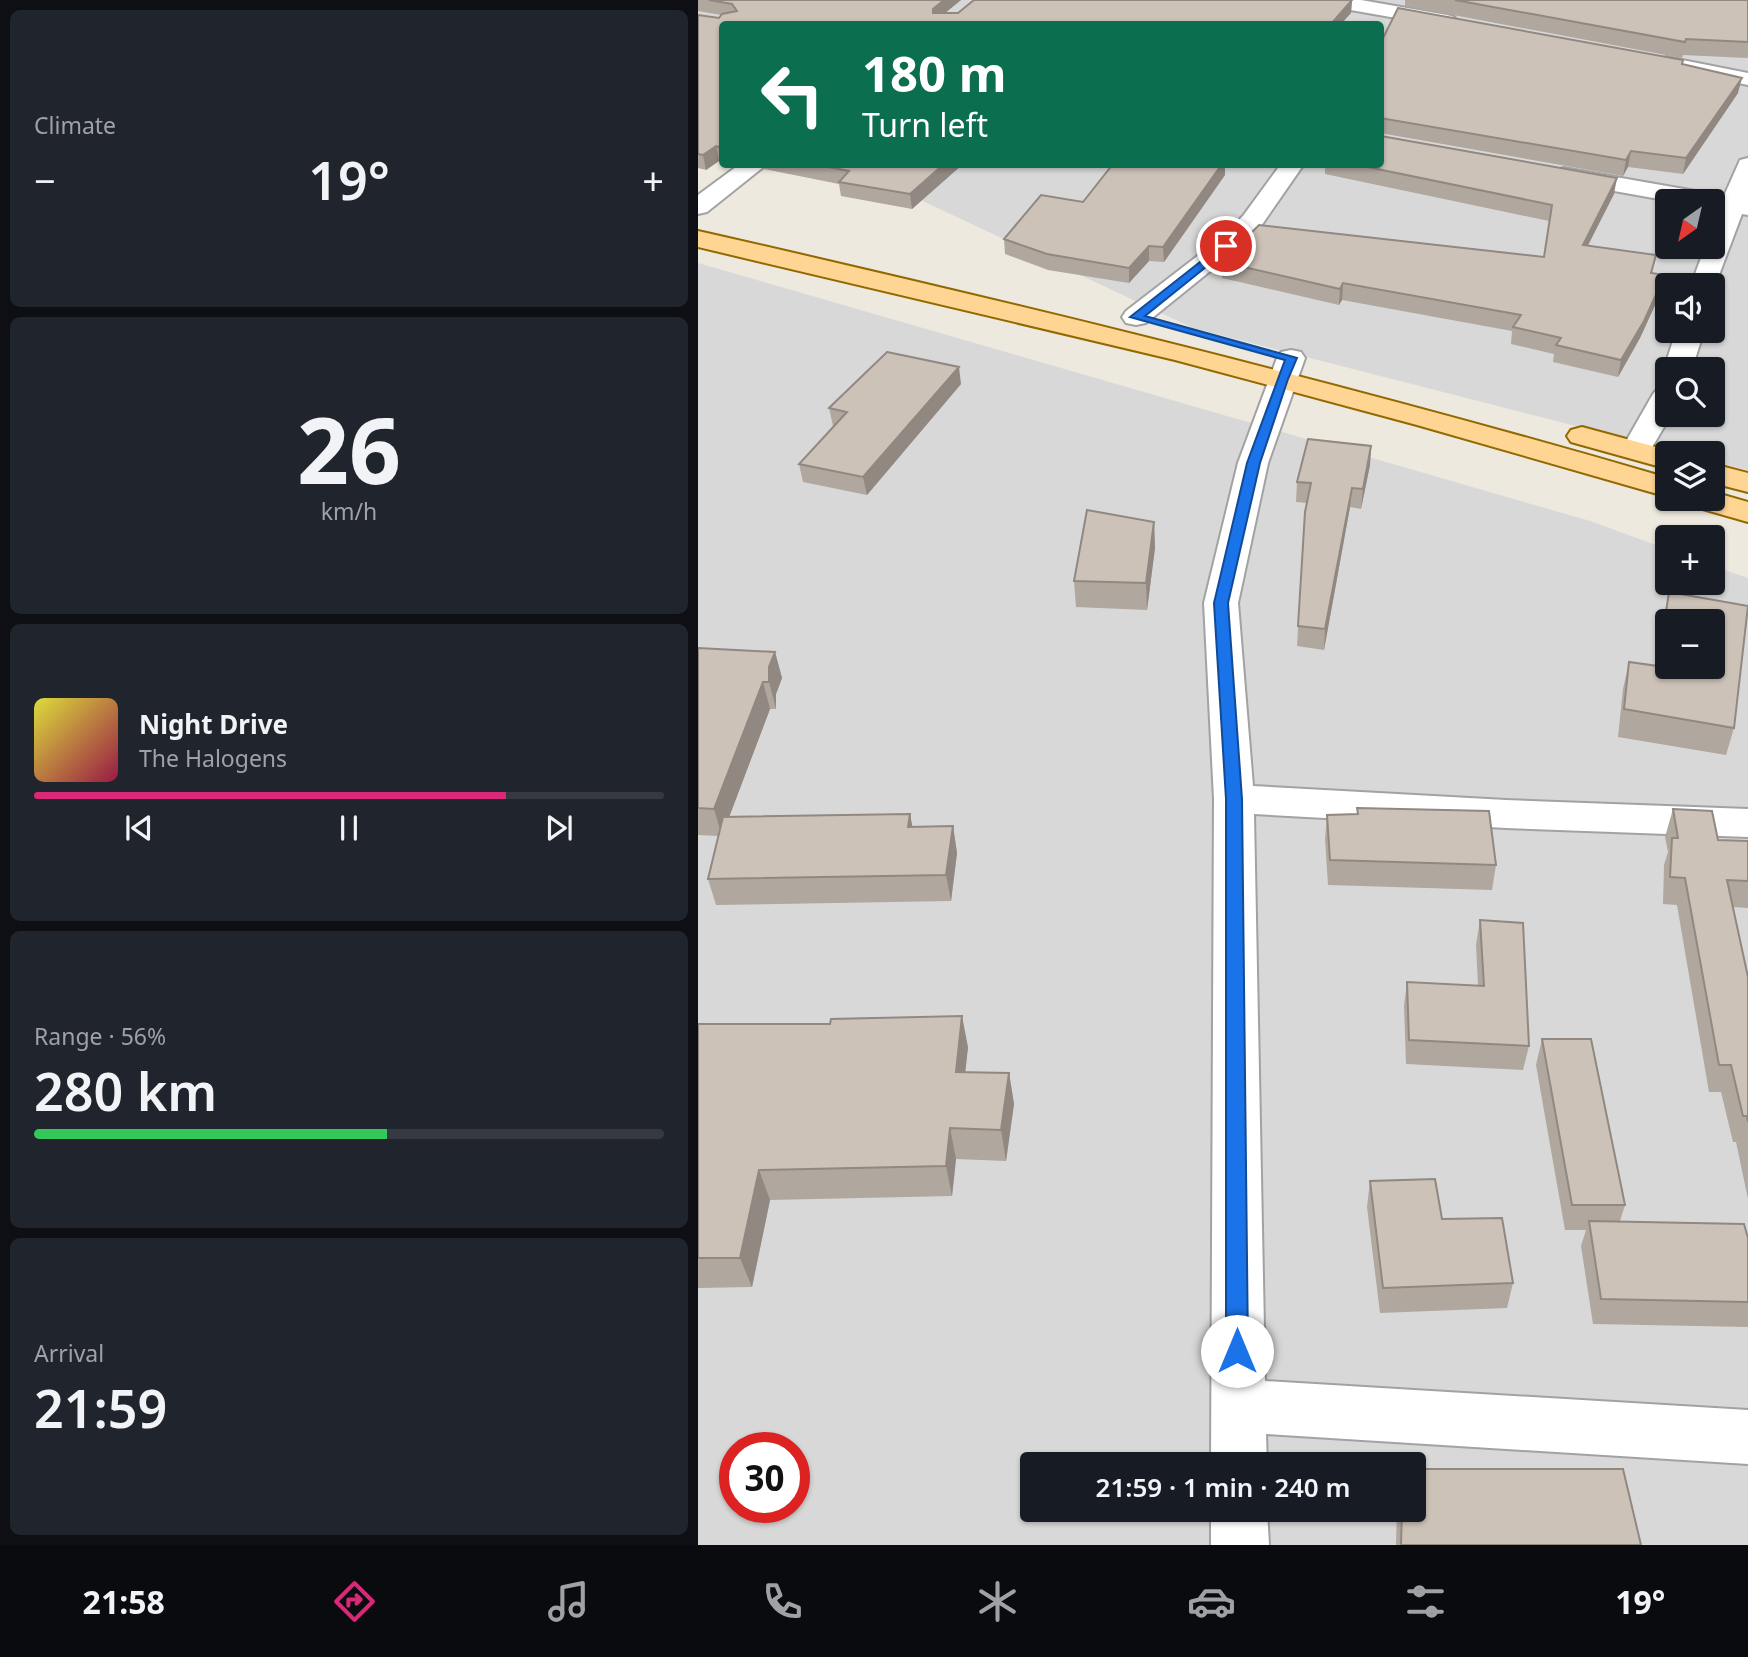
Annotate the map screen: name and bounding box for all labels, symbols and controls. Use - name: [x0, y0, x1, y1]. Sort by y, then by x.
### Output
- text: 180 m: [862, 40, 1007, 106]
- icon: left: [747, 49, 838, 140]
- text: Turn left: [862, 103, 988, 146]
- text: Climate: [34, 109, 116, 141]
- text: 19°: [308, 144, 390, 215]
- text: −: [34, 154, 56, 206]
- text: +: [642, 154, 664, 206]
- north arrow: [1655, 189, 1725, 259]
- map controls: [1655, 189, 1725, 679]
- pin: [1196, 216, 1256, 276]
- icon: arrive: [1207, 227, 1245, 265]
- button: sound: [1655, 273, 1725, 343]
- button: search: [1655, 357, 1725, 427]
- text: 26: [297, 387, 401, 511]
- button: layers: [1655, 441, 1725, 511]
- text: km/h: [321, 495, 377, 527]
- button: +: [1655, 525, 1725, 595]
- button: −: [1655, 609, 1725, 679]
- text: Night Drive: [139, 706, 288, 742]
- text: The Halogens: [139, 742, 287, 774]
- icon: previous: [120, 809, 158, 847]
- icon: pause: [330, 809, 368, 847]
- icon: next: [540, 809, 578, 847]
- text: Range · 56%: [34, 1020, 166, 1052]
- text: 280 km: [34, 1055, 217, 1126]
- position arrow: [1200, 1314, 1274, 1388]
- text: Arrival: [34, 1337, 104, 1369]
- text: 21:59: [34, 1372, 167, 1443]
- speed limit sign: 30: [719, 1432, 810, 1523]
- text: 21:59 · 1 min · 240 m: [1096, 1469, 1350, 1505]
- icon: directions: [330, 1577, 379, 1626]
- icon: music: [544, 1577, 593, 1626]
- icon: phone: [758, 1577, 807, 1626]
- icon: climate: [973, 1577, 1022, 1626]
- icon: car: [1187, 1577, 1236, 1626]
- icon: filters: [1401, 1577, 1450, 1626]
- text: 21:58: [83, 1580, 165, 1623]
- text: 19°: [1615, 1580, 1665, 1623]

